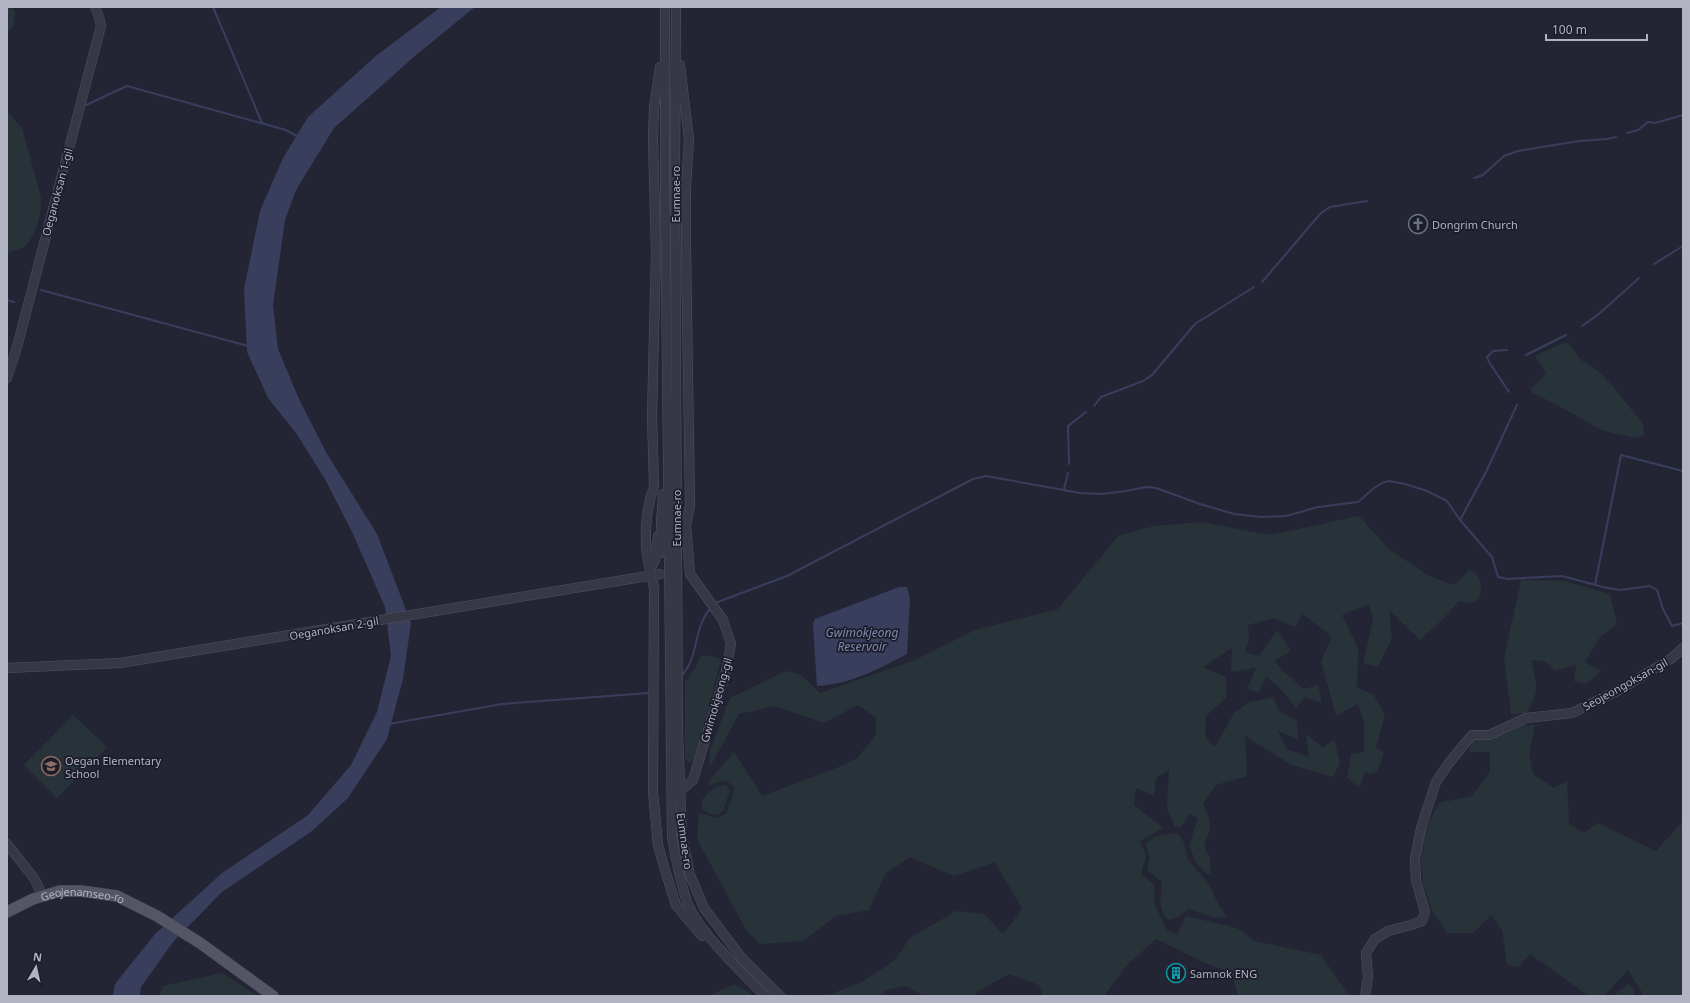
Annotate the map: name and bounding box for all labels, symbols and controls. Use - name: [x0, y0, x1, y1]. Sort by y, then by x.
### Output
- scale bar: [1546, 16, 1647, 42]
- text: 100 m: [1552, 21, 1587, 38]
- street label: Oeganoksan 1-gil: [38, 146, 76, 238]
- street label: Eumnae-ro: [668, 165, 683, 222]
- church icon: Dongrim Church: [1407, 213, 1429, 235]
- place label: Dongrim Church: [1432, 217, 1518, 232]
- street label: Eumnae-ro: [669, 489, 684, 546]
- street label: Oeganoksan 2-gil: [288, 613, 380, 643]
- water label: Gwimokjeong Reservoir: [826, 624, 898, 655]
- street label: Seojeongoksan-gil: [1580, 654, 1670, 714]
- street label: Gwimokjeong-gil: [697, 656, 735, 744]
- place label: Oegan Elementary School: [65, 753, 162, 781]
- school or university icon: Oegan Elementary School: [40, 755, 62, 777]
- street label: Eumnae-ro: [674, 812, 696, 871]
- street label: Geojenamseo-ro: [39, 884, 128, 907]
- north arrow: [16, 947, 56, 987]
- text: N: [32, 949, 43, 965]
- building icon: Samnok ENG: [1165, 962, 1187, 984]
- place label: Samnok ENG: [1190, 966, 1257, 981]

